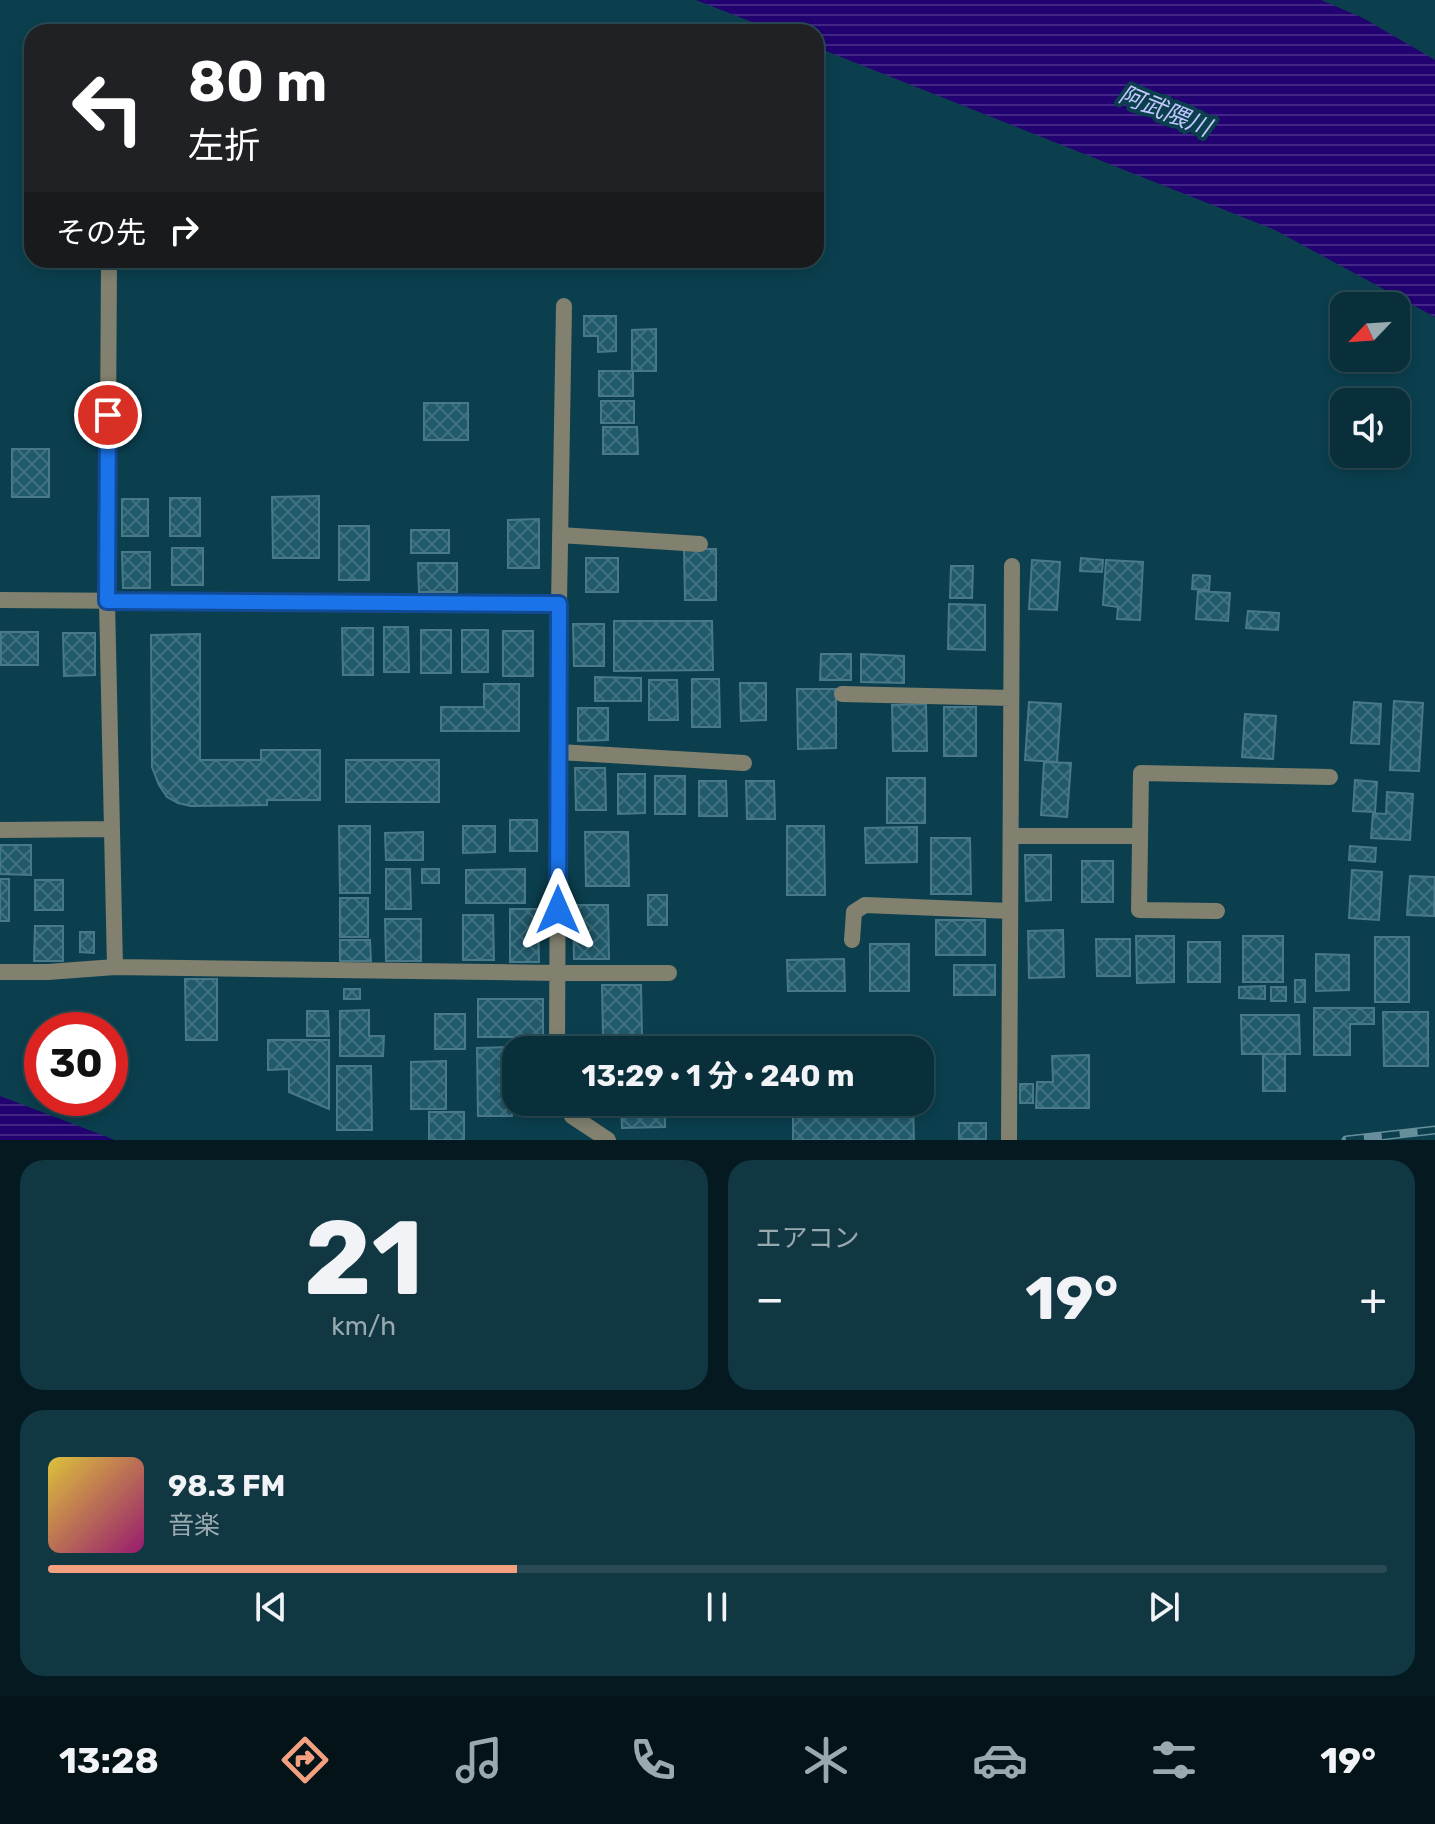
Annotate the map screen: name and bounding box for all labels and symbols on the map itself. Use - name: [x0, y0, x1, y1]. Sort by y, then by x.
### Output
- water label: 阿武隈川: [1115, 80, 1218, 143]
- north arrow: [1330, 292, 1410, 372]
- pin: [74, 381, 142, 449]
- position arrow: [516, 868, 600, 952]
- speed limit sign: 30: [24, 1012, 128, 1116]

